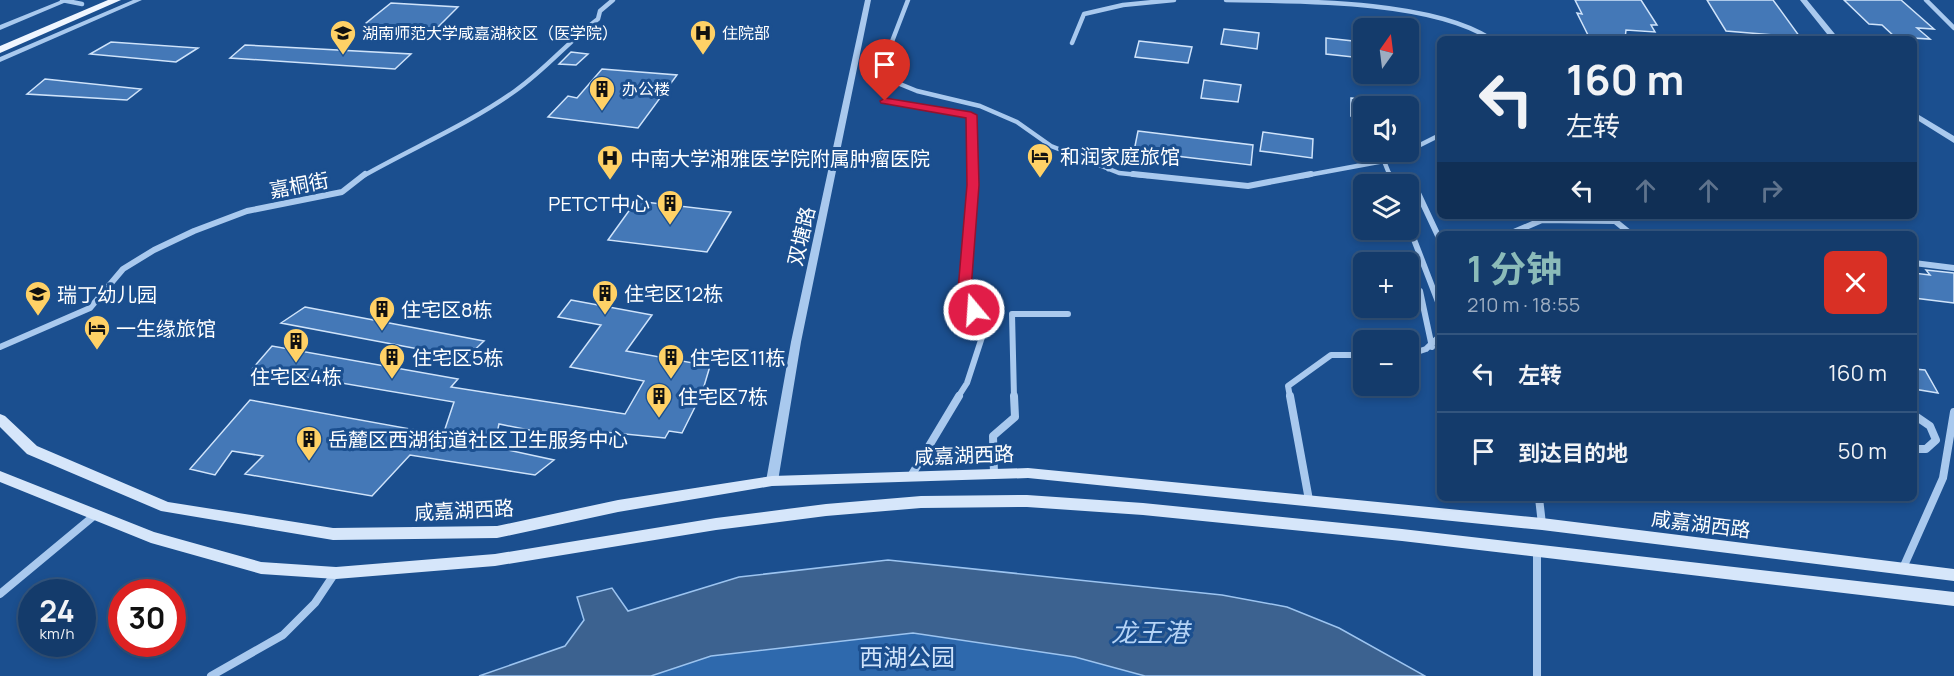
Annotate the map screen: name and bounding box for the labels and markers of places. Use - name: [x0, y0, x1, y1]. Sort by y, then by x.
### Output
- school or university icon: 湖南师范大学咸嘉湖校区（医学院）: [328, 18, 358, 56]
- hospital icon: 住院部: [688, 18, 718, 56]
- place label: 湖南师范大学咸嘉湖校区（医学院）: [362, 22, 618, 44]
- place label: 住院部: [722, 22, 770, 44]
- pin: [859, 39, 910, 101]
- building icon: 办公楼: [587, 74, 617, 112]
- place label: 办公楼: [622, 78, 670, 100]
- hotel icon: 和润家庭旅馆: [1025, 141, 1055, 179]
- hospital icon: 中南大学湘雅医学院附属肿瘤医院: [595, 143, 625, 181]
- place label: 和润家庭旅馆: [1060, 143, 1180, 170]
- place label: 中南大学湘雅医学院附属肿瘤医院: [630, 145, 930, 172]
- building icon: PETCT中心: [655, 188, 685, 226]
- place label: PETCT中心: [548, 190, 650, 217]
- building icon: 住宅区12栋: [590, 278, 620, 316]
- school or university icon: 瑞丁幼儿园: [23, 279, 53, 317]
- place label: 住宅区12栋: [624, 280, 723, 307]
- place label: 瑞丁幼儿园: [57, 281, 157, 308]
- building icon: 住宅区8栋: [367, 294, 397, 332]
- place label: 住宅区8栋: [401, 296, 493, 323]
- hotel icon: 一生缘旅馆: [82, 313, 112, 351]
- place label: 一生缘旅馆: [116, 315, 216, 342]
- building icon: 住宅区4栋: [281, 326, 311, 364]
- building icon: 住宅区5栋: [377, 342, 407, 380]
- building icon: 住宅区11栋: [656, 342, 686, 380]
- place label: 住宅区5栋: [412, 344, 504, 371]
- place label: 住宅区11栋: [690, 344, 786, 371]
- place label: 住宅区4栋: [250, 363, 342, 390]
- building icon: 住宅区7栋: [644, 381, 674, 419]
- place label: 住宅区7栋: [678, 383, 768, 410]
- building icon: 岳麓区西湖街道社区卫生服务中心: [294, 424, 324, 462]
- place label: 岳麓区西湖街道社区卫生服务中心: [328, 426, 628, 453]

